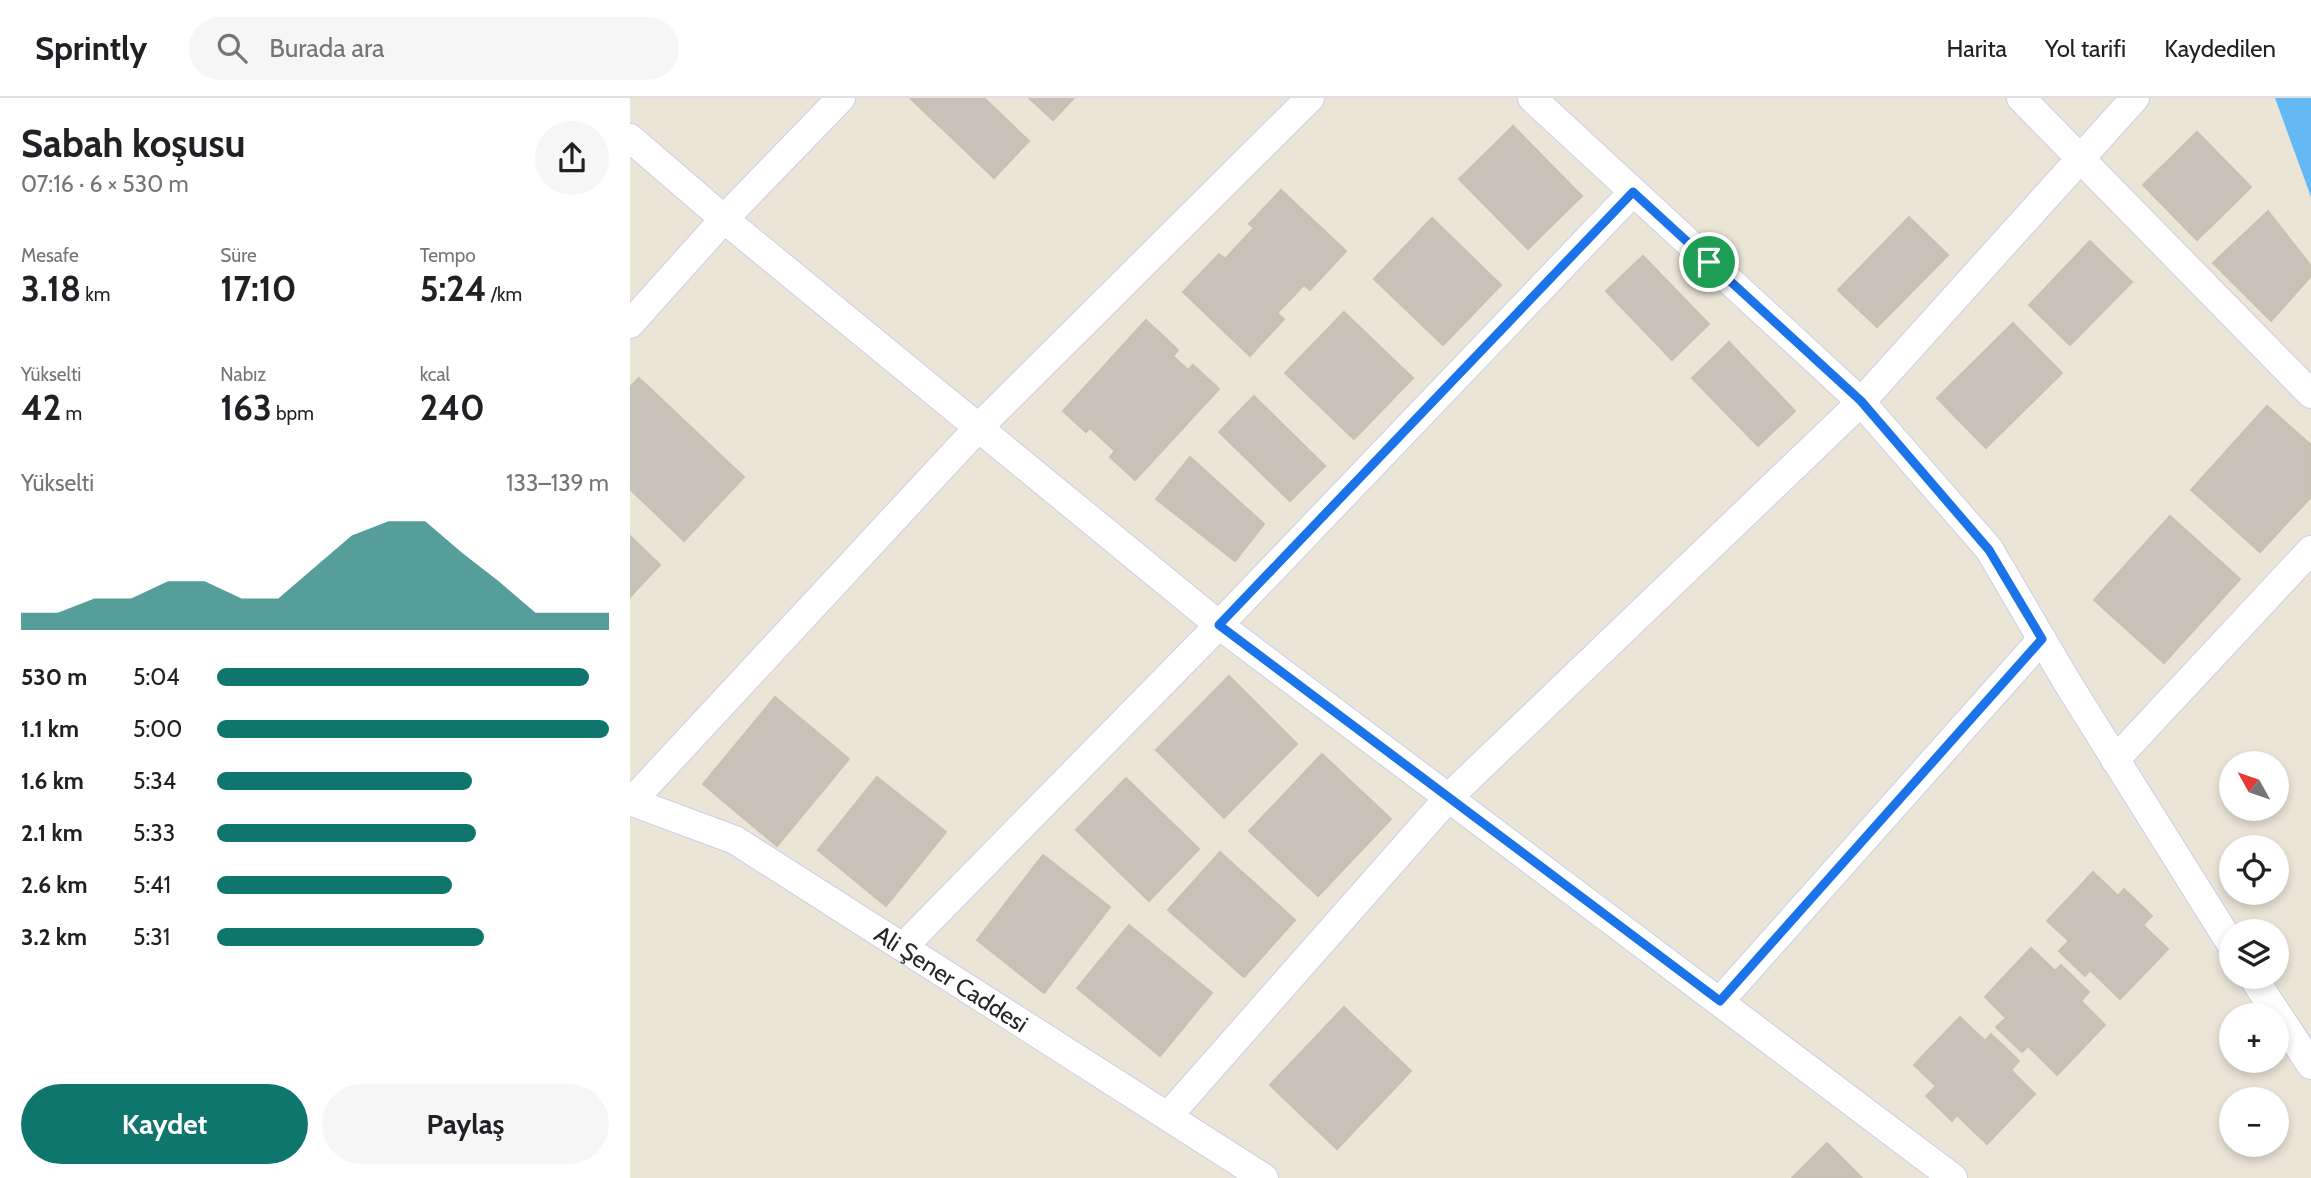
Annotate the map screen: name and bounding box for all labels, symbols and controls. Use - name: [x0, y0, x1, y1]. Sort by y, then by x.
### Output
- search box: [189, 17, 679, 80]
- text: Sprintly: [35, 28, 147, 68]
- icon: search: [213, 29, 251, 67]
- text: Burada ara: [269, 32, 385, 64]
- text: Harita: [1947, 34, 2007, 63]
- text: Yol tarifi: [2045, 34, 2126, 63]
- text: Kaydedilen: [2164, 34, 2276, 63]
- text: Sabah koşusu: [21, 120, 245, 167]
- button: share: [535, 121, 609, 195]
- text: 07:16 · 6 × 530 m: [21, 170, 189, 198]
- pin: [1679, 232, 1739, 292]
- icon: arrive: [1690, 243, 1728, 281]
- text: Mesafe: [21, 244, 79, 267]
- text: Süre: [220, 244, 257, 267]
- text: Tempo: [420, 244, 476, 267]
- text: 3.18: [21, 267, 81, 310]
- text: 17:10: [220, 267, 297, 310]
- text: 5:24: [420, 267, 486, 310]
- text: km: [81, 283, 111, 306]
- text: /km: [486, 283, 522, 306]
- text: Yükselti: [21, 363, 81, 386]
- text: Nabız: [220, 363, 266, 386]
- text: kcal: [420, 363, 450, 386]
- text: 42: [21, 386, 61, 429]
- text: 163: [220, 386, 272, 429]
- text: 240: [420, 386, 485, 429]
- text: m: [61, 402, 82, 425]
- text: bpm: [272, 402, 314, 425]
- text: Yükselti: [21, 469, 94, 497]
- text: 133–139 m: [506, 469, 609, 497]
- text: 530 m: [21, 663, 87, 691]
- text: 5:04: [133, 663, 180, 691]
- text: 1.1 km: [21, 715, 79, 743]
- text: 5:00: [133, 715, 182, 743]
- north arrow: [2219, 751, 2289, 821]
- map controls: [2219, 751, 2289, 1157]
- text: 1.6 km: [21, 767, 84, 795]
- text: 5:34: [133, 767, 176, 795]
- text: 2.1 km: [21, 819, 83, 847]
- text: 5:33: [133, 819, 175, 847]
- button: locate: [2219, 835, 2289, 905]
- text: 2.6 km: [21, 871, 88, 899]
- text: 5:41: [133, 871, 171, 899]
- street label: Ali Şener Caddesi: [870, 919, 1034, 1038]
- button: layers: [2219, 919, 2289, 989]
- text: 3.2 km: [21, 923, 87, 951]
- text: 5:31: [133, 923, 170, 951]
- button: +: [2219, 1003, 2289, 1073]
- button: Kaydet: [21, 1084, 308, 1164]
- button: Paylaş: [322, 1084, 609, 1164]
- button: −: [2219, 1087, 2289, 1157]

